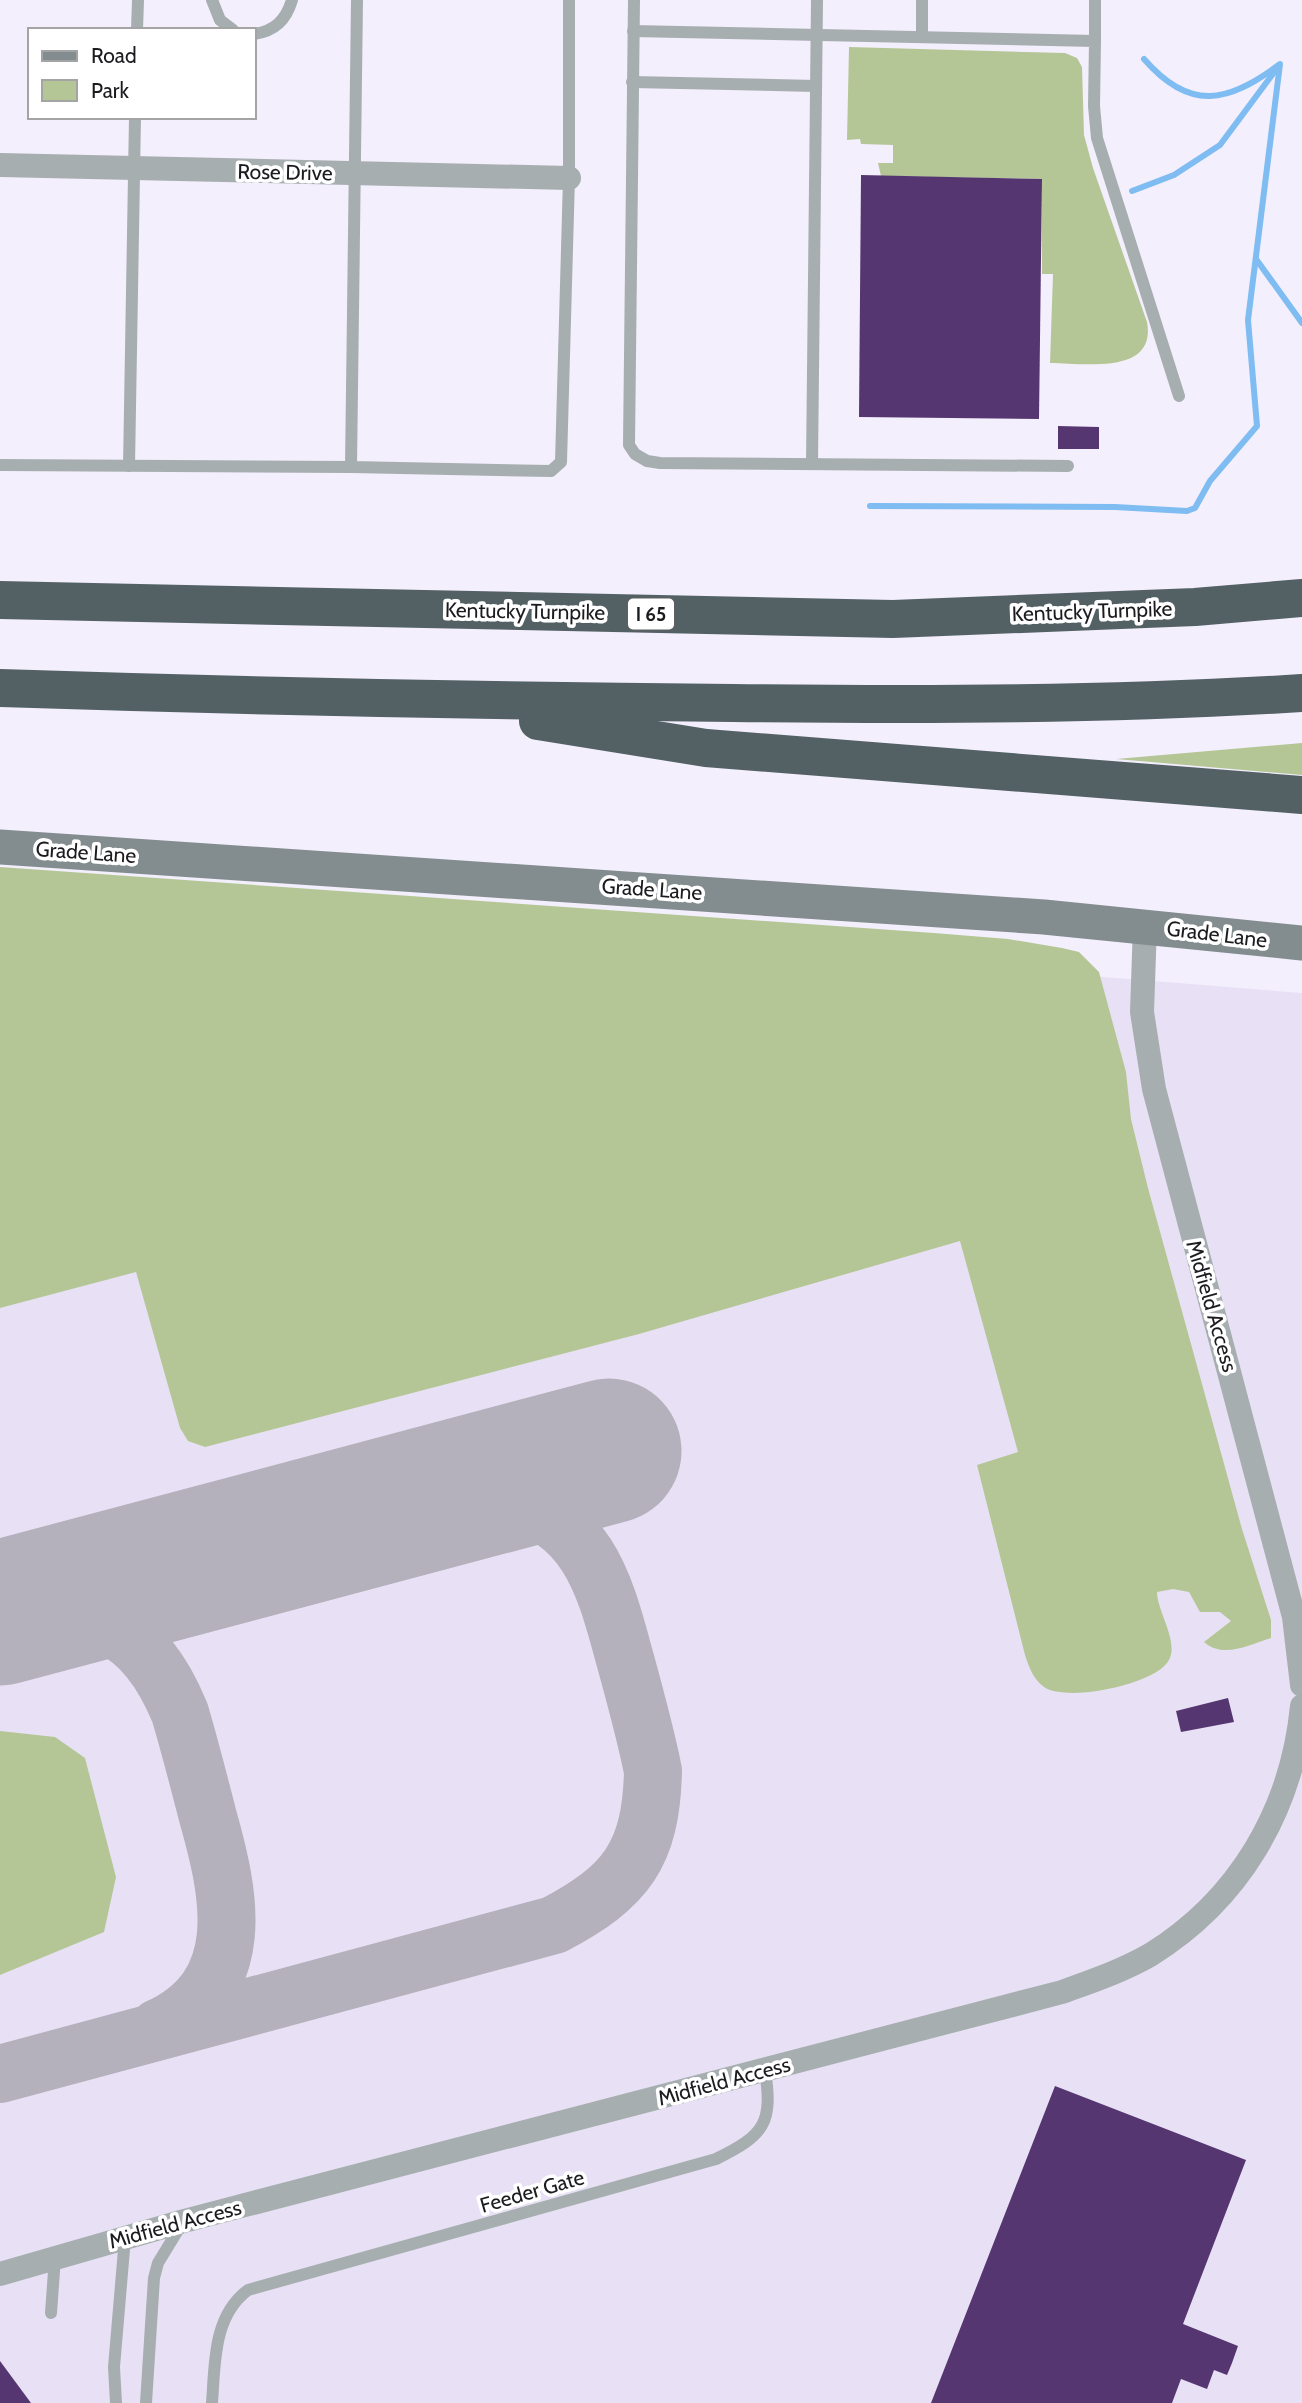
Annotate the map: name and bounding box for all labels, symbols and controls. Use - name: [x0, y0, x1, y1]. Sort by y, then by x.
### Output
- legend: [28, 28, 256, 119]
- text: Road: [91, 43, 137, 68]
- text: Park: [91, 78, 129, 103]
- street label: Rose Drive: [237, 159, 333, 185]
- street label: Kentucky Turnpike: [1011, 596, 1173, 626]
- street label: Kentucky Turnpike: [445, 597, 606, 625]
- road number: I 65: [628, 598, 674, 629]
- street label: Grade Lane: [35, 836, 137, 868]
- street label: Grade Lane: [601, 873, 703, 905]
- street label: Grade Lane: [1165, 915, 1269, 953]
- street label: Midfield Access: [1181, 1237, 1243, 1375]
- street label: Midfield Access: [655, 2051, 793, 2111]
- street label: Feeder Gate: [477, 2164, 587, 2218]
- street label: Midfield Access: [106, 2194, 244, 2254]

